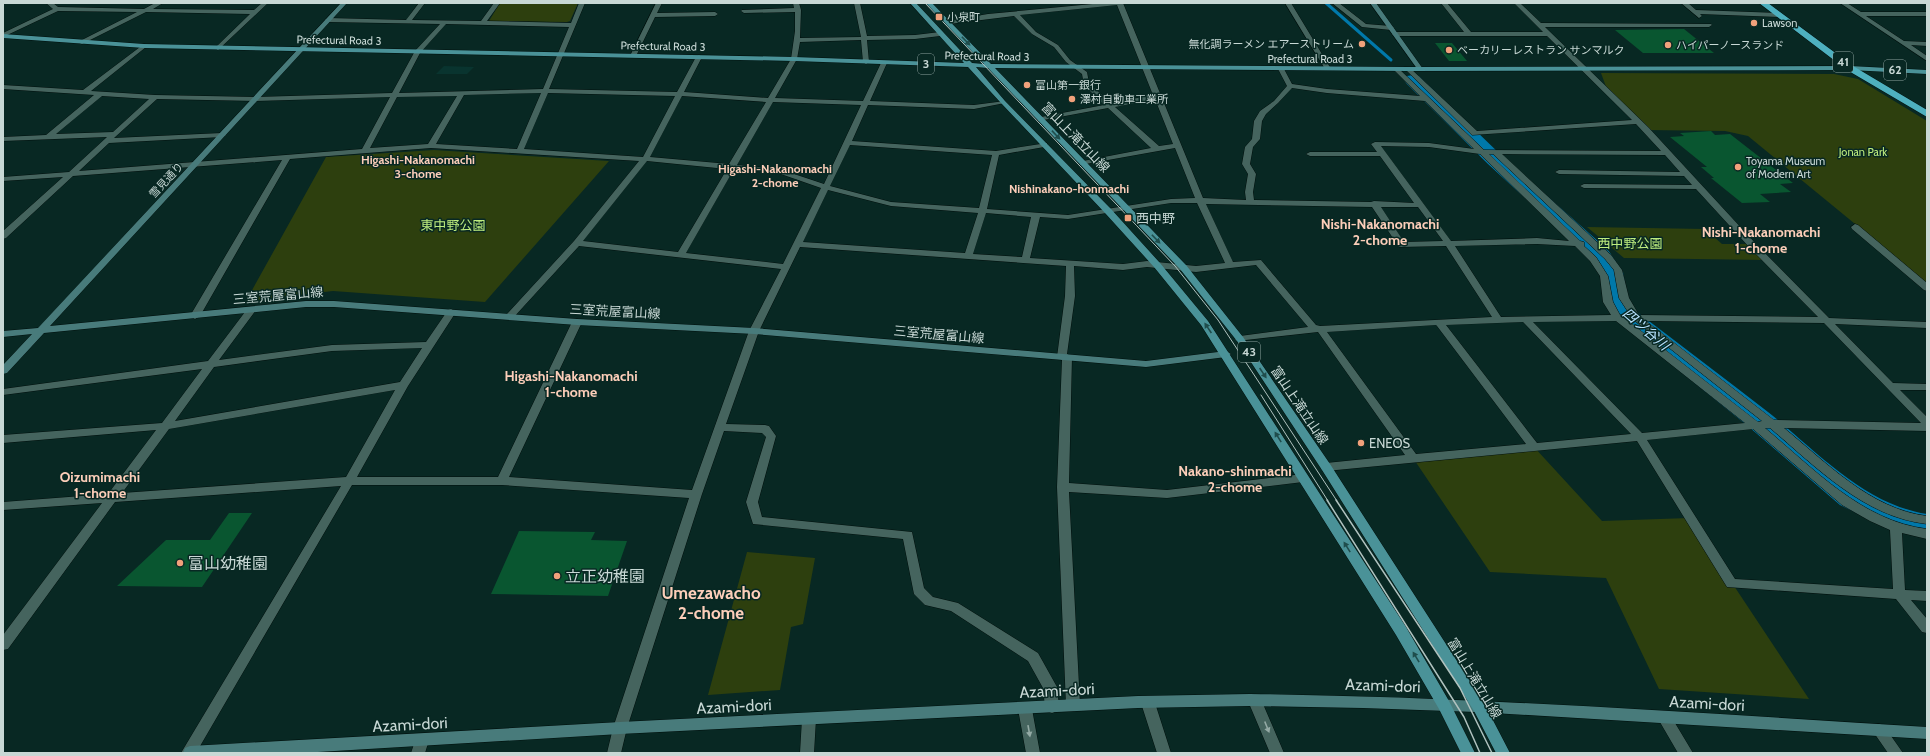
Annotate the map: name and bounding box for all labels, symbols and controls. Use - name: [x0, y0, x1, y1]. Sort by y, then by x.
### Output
- place label: 小泉町: [947, 10, 980, 24]
- marker: 小泉町: [934, 12, 944, 22]
- place label: Lawson: [1762, 16, 1797, 30]
- marker: Lawson: [1749, 18, 1759, 28]
- street label: Prefectural Road 3: [296, 32, 382, 48]
- one-way arrow: [961, 36, 971, 46]
- place label: 無化調ラーメン エアーストリーム: [1189, 37, 1354, 51]
- street label: Prefectural Road 3: [620, 38, 706, 54]
- place label: ハイパーノースランド: [1676, 38, 1784, 52]
- marker: 無化調ラーメン エアーストリーム: [1357, 39, 1367, 49]
- marker: ハイパーノースランド: [1663, 40, 1673, 50]
- place label: ベーカリーレストラン サンマルク: [1457, 43, 1624, 57]
- marker: ベーカリーレストラン サンマルク: [1444, 45, 1454, 55]
- street label: Prefectural Road 3: [944, 48, 1030, 64]
- street label: Prefectural Road 3: [1268, 52, 1352, 66]
- road number: 41: [1833, 52, 1853, 72]
- road number: 3: [918, 54, 934, 74]
- road number: 62: [1884, 60, 1906, 80]
- place label: 富山第一銀行: [1035, 78, 1101, 92]
- marker: 富山第一銀行: [1022, 80, 1032, 90]
- place label: 澤村自動車工業所: [1080, 92, 1169, 106]
- marker: 澤村自動車工業所: [1067, 94, 1077, 104]
- street label: 富山上滝立山線: [1039, 99, 1113, 175]
- one-way arrow: [1051, 130, 1061, 140]
- park label: Jonan Park: [1838, 145, 1887, 159]
- district label: Higashi-Nakanomachi 3-chome: [361, 152, 475, 181]
- place label: Toyama Museum of Modern Art: [1746, 154, 1826, 181]
- street label: 雪見通り: [146, 159, 186, 201]
- district label: Higashi-Nakanomachi 2-chome: [718, 161, 832, 190]
- marker: Toyama Museum of Modern Art: [1733, 162, 1743, 172]
- district label: Nishinakano-honmachi: [1009, 181, 1129, 196]
- place label: 西中野: [1136, 210, 1175, 226]
- marker: 西中野: [1123, 213, 1133, 223]
- district label: Nishi-Nakanomachi 2-chome: [1321, 215, 1439, 249]
- park label: 東中野公園: [420, 217, 486, 233]
- district label: Nishi-Nakanomachi 1-chome: [1702, 223, 1820, 257]
- one-way arrow: [1151, 234, 1160, 243]
- park label: 西中野公園: [1597, 235, 1663, 251]
- street label: 三室荒屋富山線: [232, 283, 324, 307]
- street label: 三室荒屋富山線: [569, 301, 661, 321]
- water label: 四ツ谷川: [1619, 304, 1675, 355]
- street label: 三室荒屋富山線: [893, 322, 985, 346]
- one-way arrow: [1204, 322, 1212, 333]
- road number: 43: [1238, 342, 1260, 362]
- street label: 富山上滝立山線: [1268, 363, 1332, 447]
- district label: Higashi-Nakanomachi 1-chome: [505, 367, 638, 401]
- one-way arrow: [1259, 368, 1267, 378]
- one-way arrow: [1274, 431, 1281, 443]
- place label: ENEOS: [1369, 435, 1410, 451]
- marker: ENEOS: [1356, 438, 1366, 448]
- district label: Nakano-shinmachi 2-chome: [1178, 462, 1292, 496]
- district label: Oizumimachi 1-chome: [60, 468, 140, 502]
- one-way arrow: [1343, 542, 1351, 552]
- place label: 富山幼稚園: [188, 554, 268, 573]
- marker: 富山幼稚園: [175, 558, 185, 568]
- place label: 立正幼稚園: [565, 567, 645, 586]
- marker: 立正幼稚園: [552, 571, 562, 581]
- district label: Umezawacho 2-chome: [661, 583, 761, 623]
- street label: 富山上滝立山線: [1445, 635, 1505, 721]
- one-way arrow: [1413, 651, 1420, 663]
- street label: Azami-dori: [1345, 675, 1421, 696]
- street label: Azami-dori: [1019, 679, 1095, 702]
- street label: Azami-dori: [1669, 692, 1745, 715]
- street label: Azami-dori: [696, 695, 772, 718]
- street label: Azami-dori: [372, 713, 448, 736]
- one-way arrow: [1264, 721, 1270, 733]
- one-way arrow: [1026, 725, 1032, 737]

